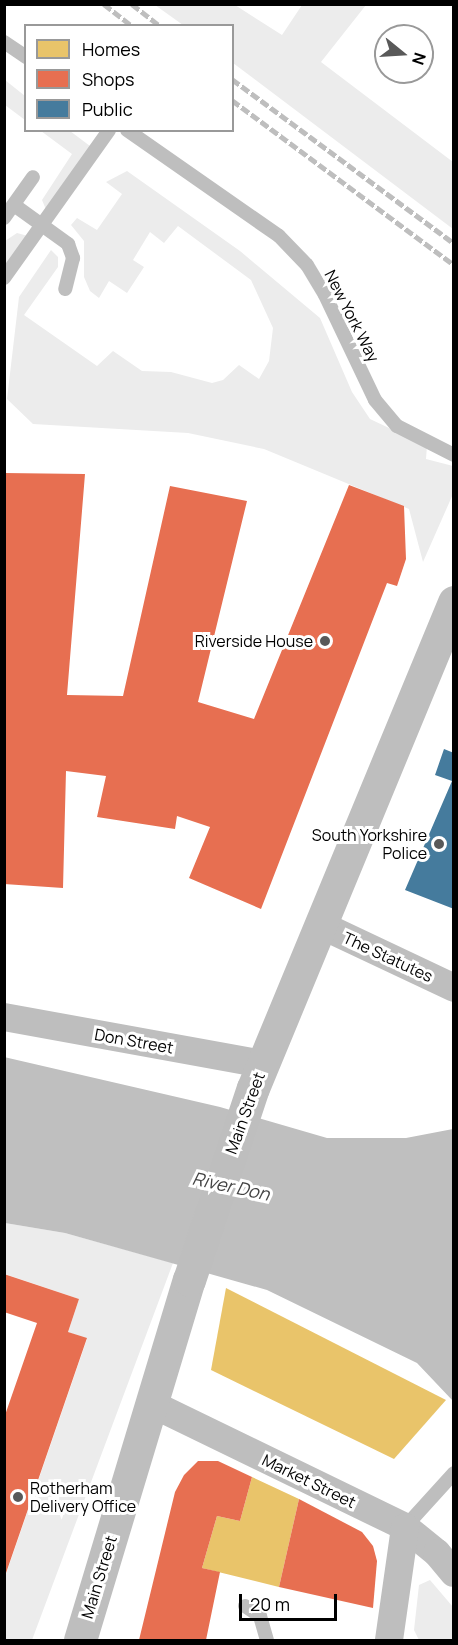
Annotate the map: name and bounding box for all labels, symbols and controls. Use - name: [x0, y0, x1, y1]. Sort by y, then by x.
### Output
- legend: [24, 24, 234, 132]
- north arrow: [374, 24, 434, 84]
- text: Homes: [82, 37, 140, 61]
- text: N: [407, 50, 431, 68]
- text: Shops: [82, 67, 134, 91]
- text: Public: [82, 97, 133, 121]
- street label: New York Way: [321, 267, 383, 365]
- place label: Riverside House: [195, 631, 313, 651]
- marker: Riverside House: [318, 634, 332, 648]
- place label: South Yorkshire Police: [312, 825, 427, 863]
- marker: South Yorkshire Police: [432, 837, 446, 851]
- street label: The Statutes: [340, 928, 436, 986]
- street label: Don Street: [93, 1025, 175, 1057]
- street label: Main Street: [221, 1069, 269, 1157]
- water label: River Don: [190, 1167, 272, 1205]
- street label: Market Street: [259, 1450, 359, 1512]
- place label: Rotherham Delivery Office: [30, 1478, 136, 1516]
- marker: Rotherham Delivery Office: [11, 1490, 25, 1504]
- street label: Main Street: [77, 1533, 121, 1621]
- scale bar: [242, 1582, 340, 1620]
- text: 20 m: [250, 1592, 290, 1616]

